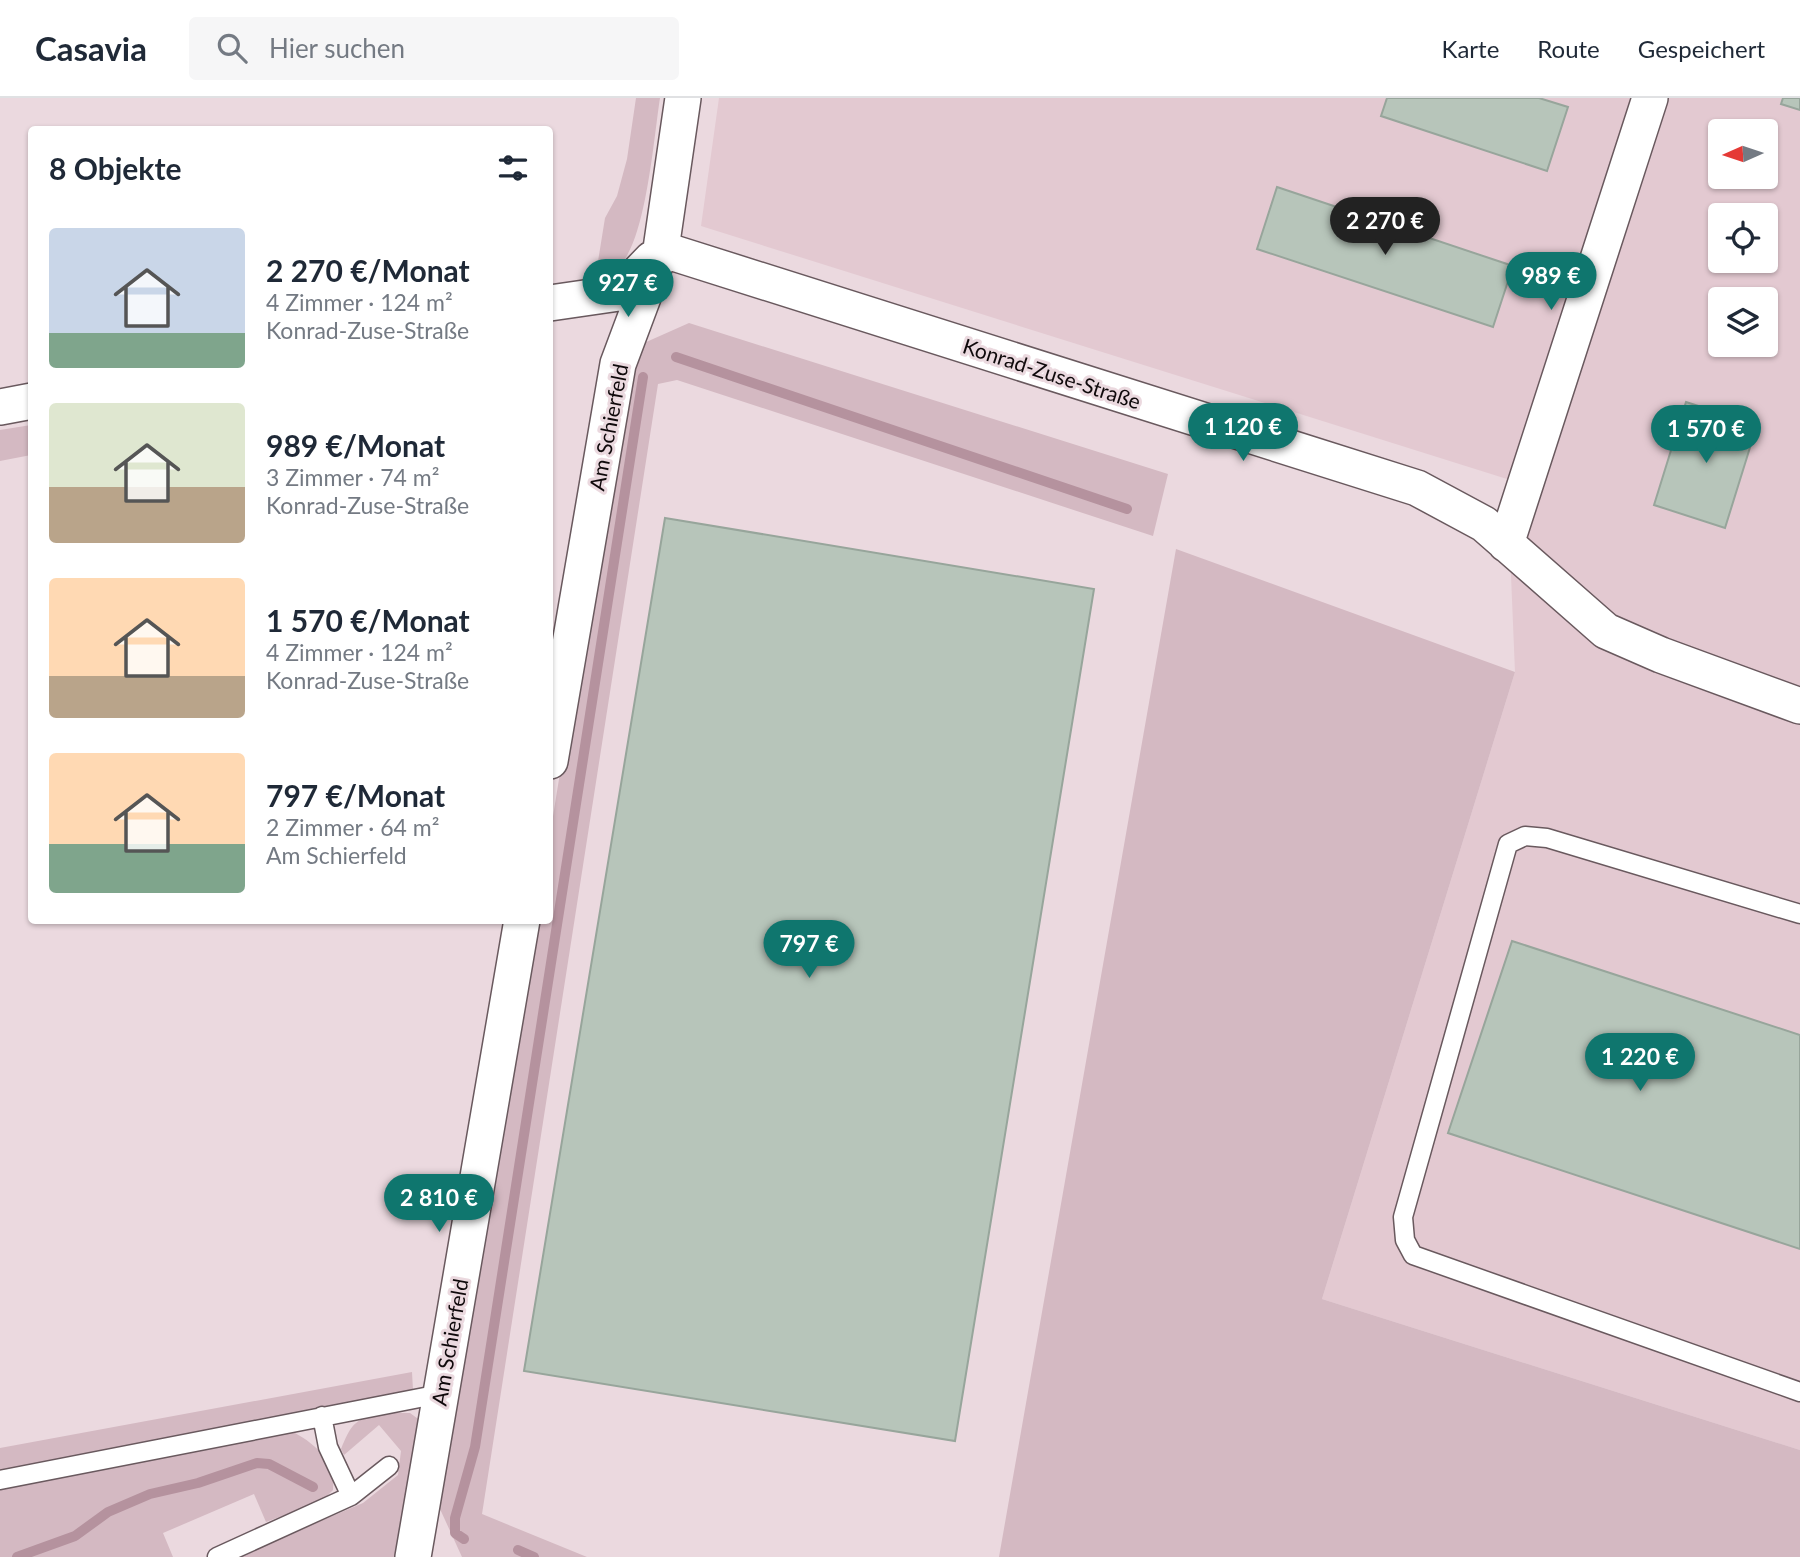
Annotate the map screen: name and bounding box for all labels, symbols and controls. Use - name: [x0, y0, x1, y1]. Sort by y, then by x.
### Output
- search box: [189, 17, 679, 80]
- text: Casavia: [35, 28, 147, 68]
- icon: search: [213, 29, 251, 67]
- text: Hier suchen: [269, 32, 405, 64]
- text: Karte: [1442, 34, 1499, 63]
- text: Route: [1537, 34, 1600, 63]
- text: Gespeichert: [1638, 34, 1765, 63]
- north arrow: [1708, 119, 1778, 189]
- map controls: [1708, 119, 1778, 357]
- icon: filters: [494, 149, 532, 187]
- text: 8 Objekte: [49, 150, 181, 186]
- pin: 2 270 €: [1320, 198, 1450, 257]
- button: locate: [1708, 203, 1778, 273]
- text: 2 270 €: [1346, 206, 1424, 234]
- text: 2 270 €/Monat: [266, 252, 470, 288]
- pin: 989 €: [1502, 252, 1600, 312]
- icon: home: [105, 256, 189, 340]
- pin: 927 €: [579, 260, 677, 319]
- text: 989 €: [1522, 261, 1580, 289]
- text: 927 €: [599, 268, 657, 296]
- button: layers: [1708, 287, 1778, 357]
- text: 4 Zimmer · 124 m²: [266, 288, 453, 316]
- text: Konrad-Zuse-Straße: [266, 316, 469, 344]
- street label: Konrad-Zuse-Straße: [960, 332, 1144, 414]
- street label: Am Schierfeld: [583, 362, 633, 492]
- pin: 1 120 €: [1178, 404, 1308, 463]
- pin: 1 570 €: [1641, 406, 1771, 465]
- text: 1 120 €: [1204, 412, 1282, 440]
- text: 1 570 €: [1667, 414, 1745, 442]
- text: 989 €/Monat: [266, 427, 445, 463]
- icon: home: [105, 431, 189, 515]
- text: 3 Zimmer · 74 m²: [266, 463, 439, 491]
- text: Konrad-Zuse-Straße: [266, 491, 469, 519]
- text: 1 570 €/Monat: [266, 602, 470, 638]
- icon: home: [105, 606, 189, 690]
- text: 4 Zimmer · 124 m²: [266, 638, 453, 666]
- text: Konrad-Zuse-Straße: [266, 666, 469, 694]
- text: 797 €/Monat: [266, 777, 445, 813]
- icon: home: [105, 781, 189, 865]
- text: 2 Zimmer · 64 m²: [266, 813, 439, 841]
- text: Am Schierfeld: [266, 841, 407, 869]
- pin: 797 €: [760, 920, 858, 980]
- text: 797 €: [780, 929, 838, 957]
- pin: 1 220 €: [1575, 1034, 1705, 1093]
- text: 1 220 €: [1601, 1042, 1679, 1070]
- pin: 2 810 €: [374, 1174, 504, 1234]
- text: 2 810 €: [400, 1183, 478, 1211]
- street label: Am Schierfeld: [426, 1277, 472, 1407]

